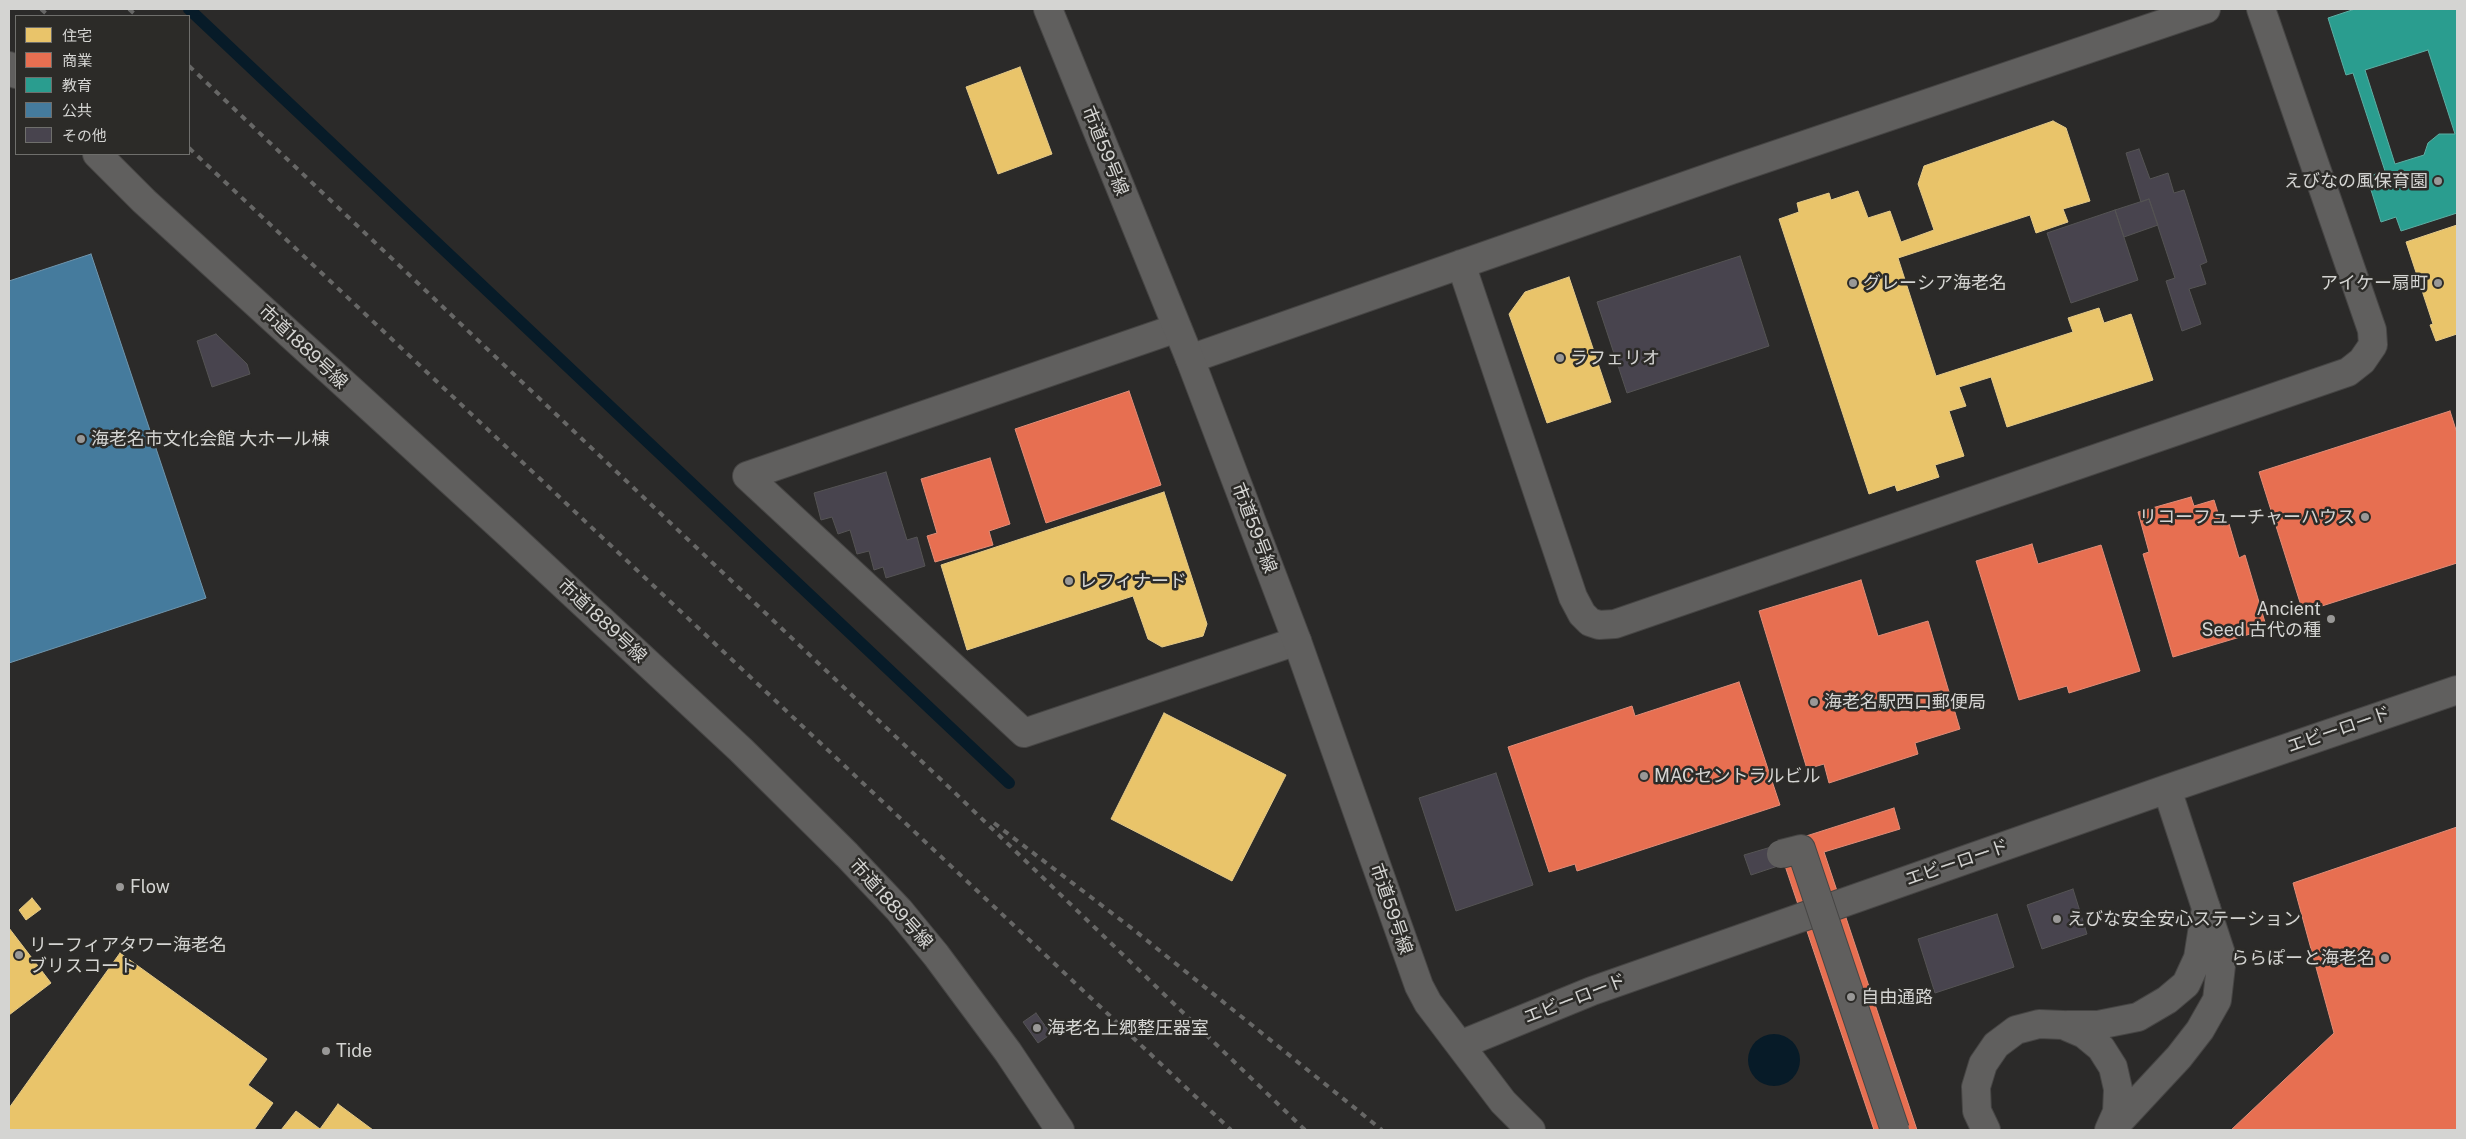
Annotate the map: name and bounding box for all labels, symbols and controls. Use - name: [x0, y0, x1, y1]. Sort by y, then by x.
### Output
- legend: [15, 15, 190, 155]
- text: 住宅: [62, 27, 92, 44]
- text: 商業: [62, 52, 92, 69]
- text: 教育: [62, 77, 92, 94]
- text: 公共: [62, 102, 92, 119]
- street label: 市道59号線: [1077, 103, 1133, 199]
- text: その他: [62, 127, 107, 144]
- place label: えびなの風保育園: [2284, 170, 2428, 192]
- marker: えびなの風保育園: [2432, 175, 2444, 187]
- place label: グレーシア海老名: [1863, 272, 2007, 294]
- place label: アイケー扇町: [2320, 272, 2428, 294]
- marker: グレーシア海老名: [1847, 277, 1859, 289]
- marker: アイケー扇町: [2432, 277, 2444, 289]
- street label: 市道1889号線: [254, 300, 352, 394]
- place label: ラフェリオ: [1570, 347, 1660, 369]
- marker: ラフェリオ: [1554, 352, 1566, 364]
- place label: 海老名市文化会館 大ホール棟: [91, 428, 329, 450]
- marker: 海老名市文化会館 大ホール棟: [75, 433, 87, 445]
- street label: 市道59号線: [1227, 480, 1281, 576]
- place label: リコーフューチャーハウス: [2139, 506, 2355, 528]
- marker: リコーフューチャーハウス: [2359, 511, 2371, 523]
- place label: レフィナード: [1079, 570, 1187, 592]
- street label: 市道1889号線: [553, 574, 651, 668]
- marker: レフィナード: [1063, 575, 1075, 587]
- place label: Ancient Seed 古代の種: [2201, 598, 2321, 640]
- marker: Ancient Seed 古代の種: [2325, 613, 2337, 625]
- place label: 海老名駅西口郵便局: [1824, 691, 1986, 713]
- marker: 海老名駅西口郵便局: [1808, 696, 1820, 708]
- street label: エビーロード: [2284, 702, 2394, 758]
- place label: MACセントラルビル: [1654, 765, 1820, 787]
- marker: MACセントラルビル: [1638, 770, 1650, 782]
- street label: エビーロード: [1902, 835, 2012, 891]
- street label: 市道1889号線: [845, 855, 937, 953]
- street label: 市道59号線: [1365, 861, 1417, 957]
- place label: Flow: [130, 876, 170, 898]
- marker: Flow: [114, 881, 126, 893]
- place label: えびな安全安心ステーション: [2067, 908, 2301, 930]
- marker: えびな安全安心ステーション: [2051, 913, 2063, 925]
- place label: リーフィアタワー海老名 ブリスコート: [29, 934, 227, 976]
- place label: ららぽーと海老名: [2231, 947, 2375, 969]
- marker: リーフィアタワー海老名 ブリスコート: [13, 949, 25, 961]
- marker: ららぽーと海老名: [2379, 952, 2391, 964]
- street label: エビーロード: [1521, 970, 1629, 1028]
- place label: 自由通路: [1861, 986, 1933, 1008]
- marker: 自由通路: [1845, 991, 1857, 1003]
- place label: 海老名上郷整圧器室: [1047, 1017, 1209, 1039]
- marker: 海老名上郷整圧器室: [1031, 1022, 1043, 1034]
- place label: Tide: [336, 1040, 372, 1062]
- marker: Tide: [320, 1045, 332, 1057]

